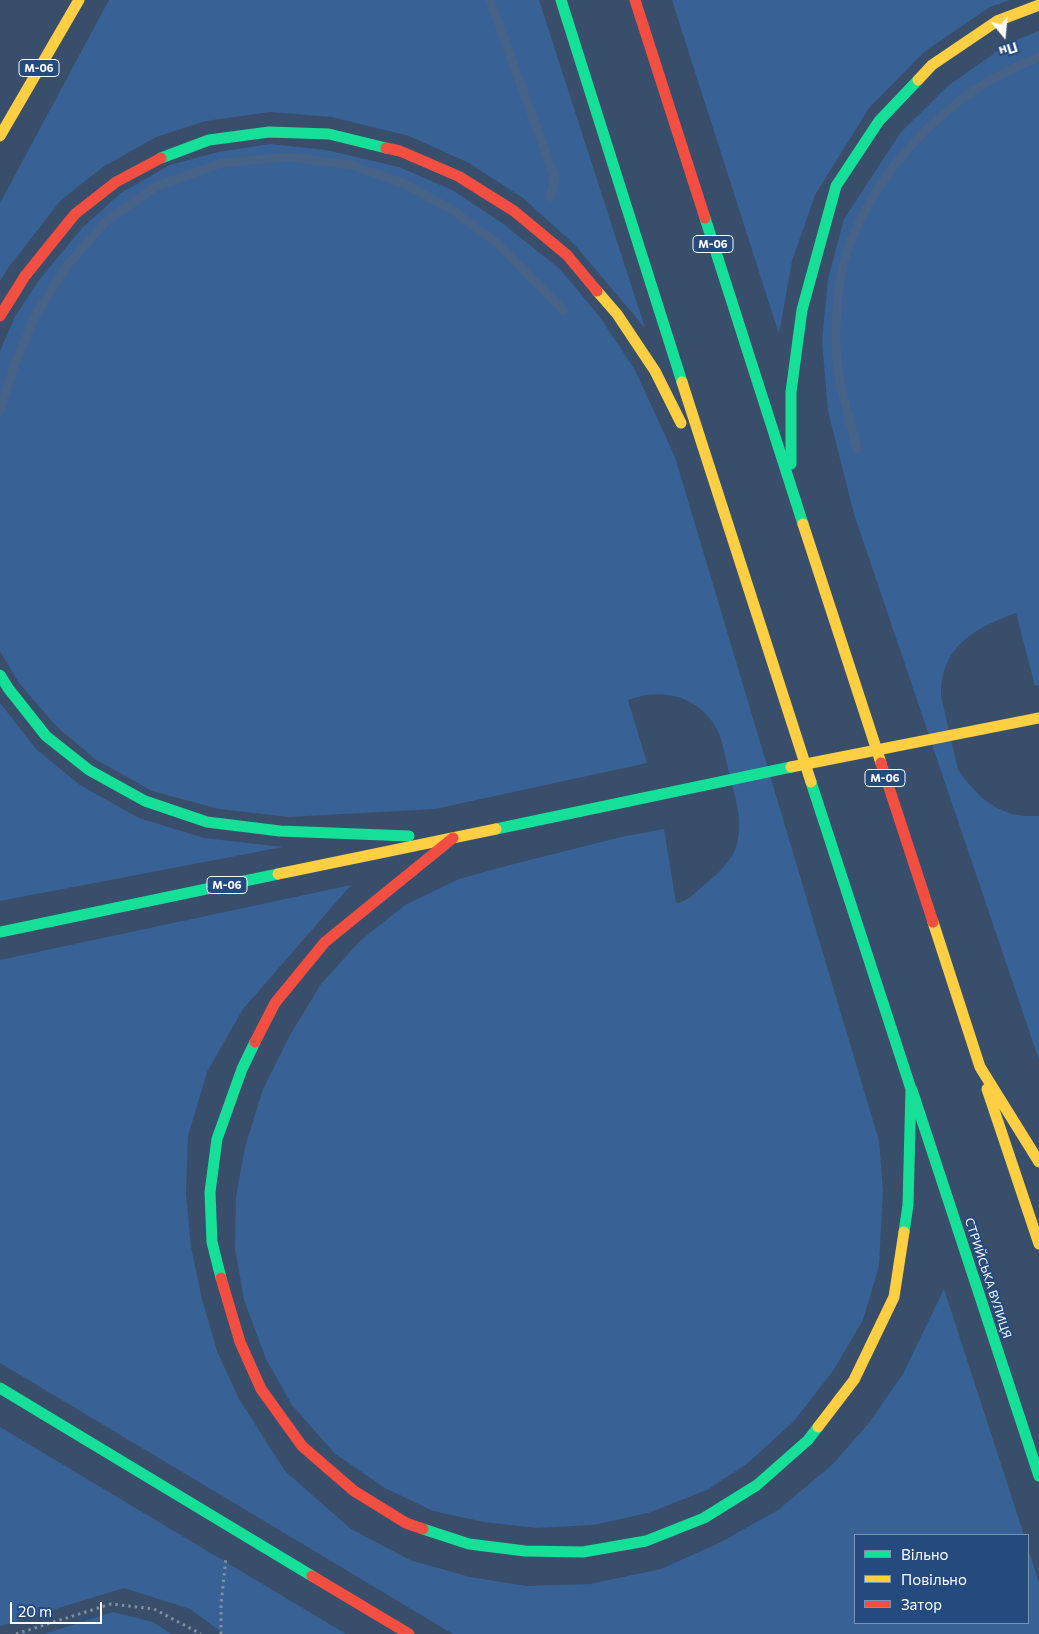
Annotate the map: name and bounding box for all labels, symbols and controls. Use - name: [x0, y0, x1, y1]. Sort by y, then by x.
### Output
- north arrow: [979, 10, 1029, 60]
- text: Пн: [997, 39, 1020, 61]
- road number: М-06: [19, 59, 59, 76]
- road number: М-06: [693, 235, 733, 252]
- road number: М-06: [865, 770, 905, 786]
- road number: М-06: [207, 876, 247, 894]
- street label: СТРИЙСЬКА ВУЛИЦЯ: [962, 1216, 1014, 1340]
- legend: [854, 1534, 1029, 1624]
- text: Вільно: [901, 1545, 948, 1563]
- text: Повільно: [901, 1570, 967, 1588]
- scale bar: [12, 1592, 105, 1624]
- text: Затор: [901, 1595, 942, 1613]
- text: 20 m: [18, 1602, 52, 1620]

